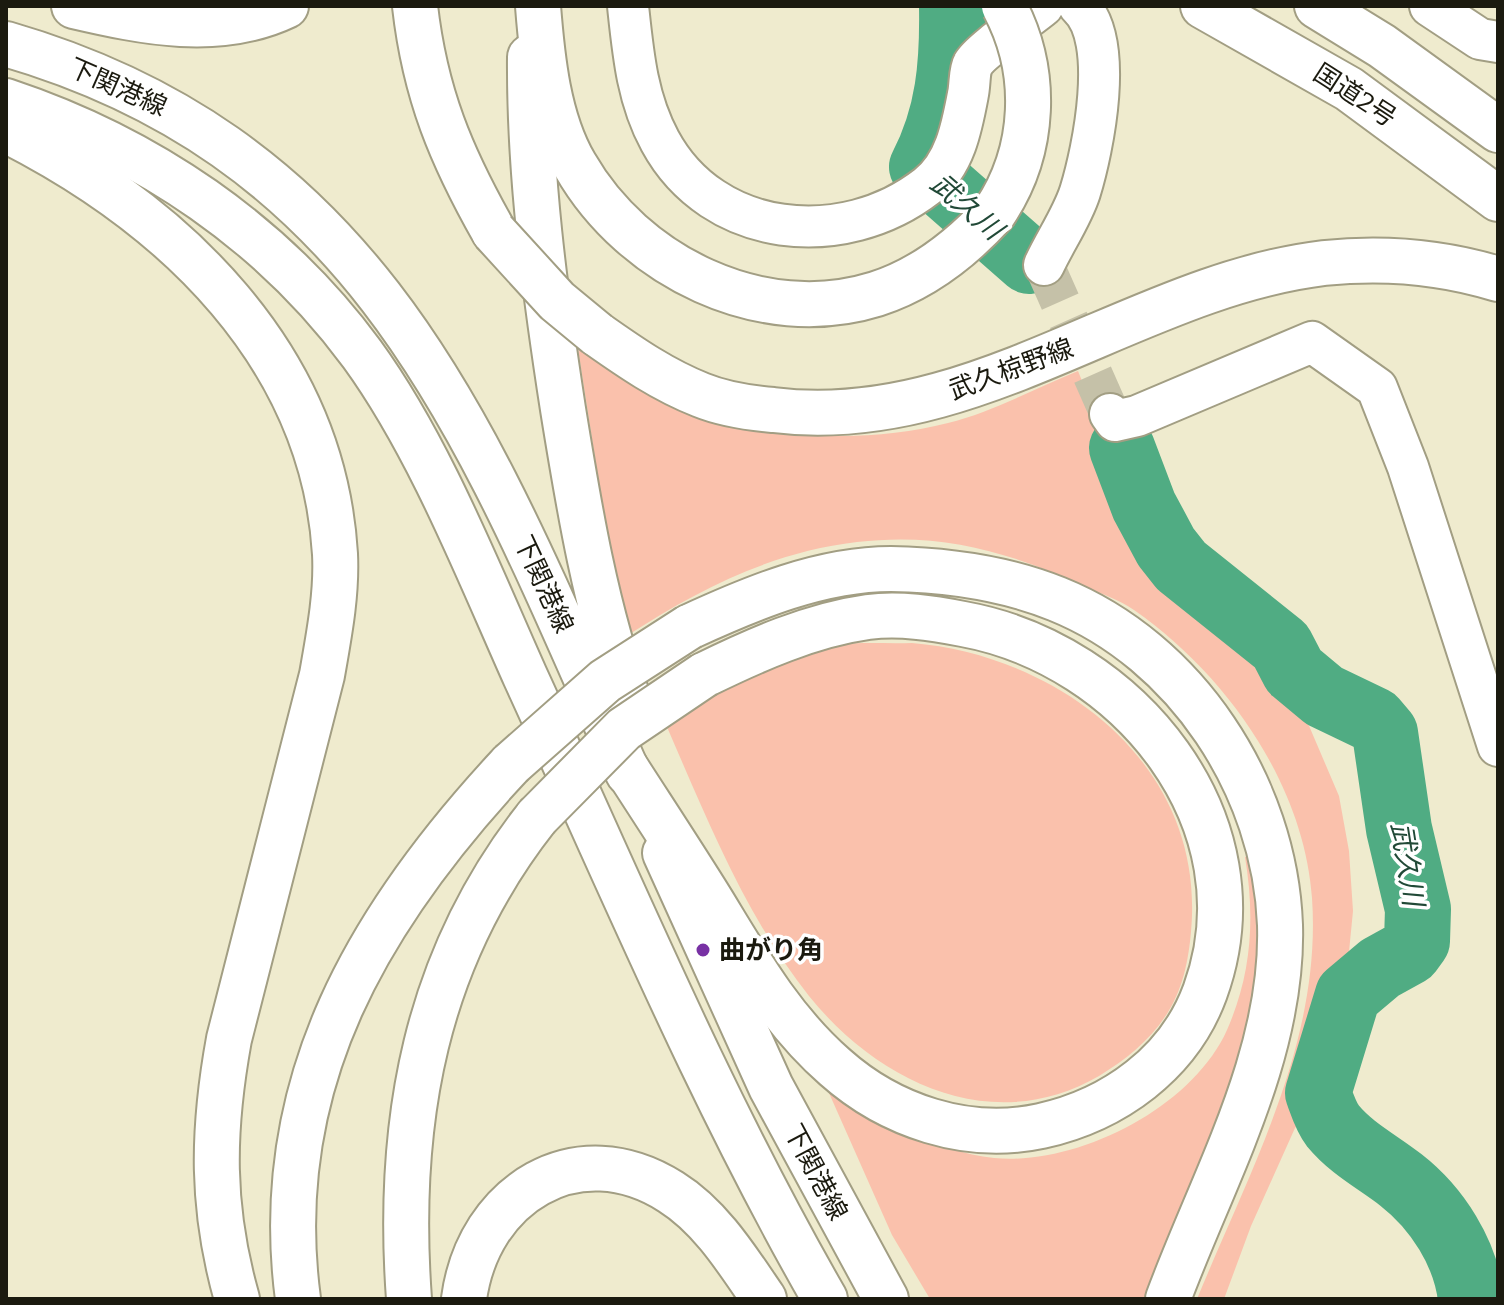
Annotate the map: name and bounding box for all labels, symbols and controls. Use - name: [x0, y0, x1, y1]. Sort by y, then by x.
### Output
- street label: 下関港線: [64, 52, 172, 123]
- street label: 国道2号: [1308, 57, 1402, 134]
- water label: 武久川: [924, 166, 1011, 248]
- street label: 武久椋野線: [945, 333, 1078, 406]
- street label: 下関港線: [508, 531, 580, 638]
- water label: 武久川: [1385, 820, 1431, 911]
- place label: 曲がり角: [719, 935, 823, 966]
- marker: 曲がり角: [694, 941, 712, 959]
- street label: 下関港線: [777, 1119, 854, 1225]

